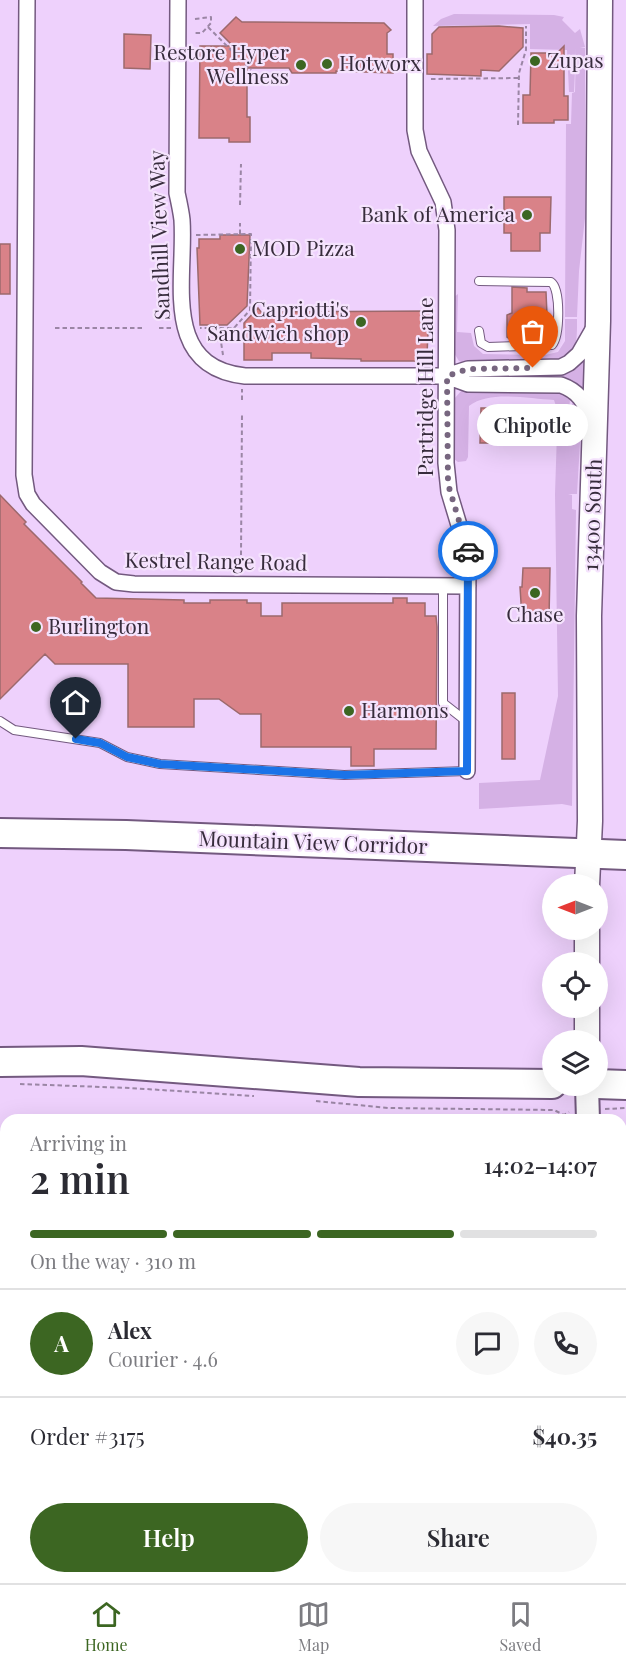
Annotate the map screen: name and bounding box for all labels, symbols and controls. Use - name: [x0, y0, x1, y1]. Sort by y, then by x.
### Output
- place label: Restore Hyper Wellness: [153, 37, 290, 89]
- place label: Zupas: [547, 45, 604, 73]
- place label: Hotworx: [339, 48, 421, 76]
- marker: Zupas: [528, 54, 542, 68]
- marker: Hotworx: [320, 57, 334, 71]
- marker: Restore Hyper Wellness: [294, 58, 308, 72]
- street label: Sandhill View Way: [141, 149, 175, 320]
- place label: Bank of America: [361, 199, 516, 227]
- marker: Bank of America: [520, 208, 534, 222]
- place label: MOD Pizza: [252, 233, 355, 261]
- marker: MOD Pizza: [233, 242, 247, 256]
- place label: Capriotti's Sandwich shop: [207, 294, 349, 346]
- street label: Partridge Hill Lane: [410, 297, 438, 477]
- pin: [507, 306, 558, 368]
- marker: Capriotti's Sandwich shop: [354, 315, 368, 329]
- icon: bag: [516, 315, 549, 348]
- callout: Chipotle: [478, 404, 588, 446]
- text: Chipotle: [493, 411, 572, 438]
- street label: 13400 South: [575, 458, 607, 572]
- courier: [438, 521, 498, 581]
- icon: car: [452, 535, 485, 568]
- street label: Kestrel Range Road: [124, 544, 308, 576]
- marker: Chase: [528, 586, 542, 600]
- place label: Chase: [506, 599, 564, 627]
- place label: Burlington: [48, 611, 150, 639]
- marker: Burlington: [29, 620, 43, 634]
- pin: [50, 677, 101, 739]
- icon: home: [59, 686, 92, 719]
- place label: Harmons: [361, 695, 449, 723]
- marker: Harmons: [342, 704, 356, 718]
- street label: Mountain View Corridor: [198, 823, 429, 859]
- north arrow: [542, 874, 608, 940]
- map controls: [542, 874, 608, 1096]
- button: locate: [542, 952, 608, 1018]
- button: layers: [542, 1030, 608, 1096]
- text: Arriving in: [30, 1129, 127, 1156]
- text: 14:02–14:07: [484, 1150, 597, 1180]
- text: 2 min: [30, 1152, 130, 1204]
- text: On the way · 310 m: [30, 1247, 196, 1274]
- button: chat: [456, 1312, 519, 1375]
- button: phone: [534, 1312, 597, 1375]
- text: Alex: [108, 1315, 152, 1345]
- text: A: [54, 1328, 69, 1358]
- text: Courier · 4.6: [108, 1345, 218, 1372]
- text: Order #3175: [30, 1421, 145, 1451]
- text: $40.35: [532, 1421, 597, 1451]
- button: Help: [30, 1503, 308, 1572]
- button: Share: [320, 1503, 597, 1572]
- tab: Home: [85, 1598, 128, 1655]
- tab: Map: [297, 1598, 330, 1655]
- tab: Saved: [500, 1598, 541, 1655]

